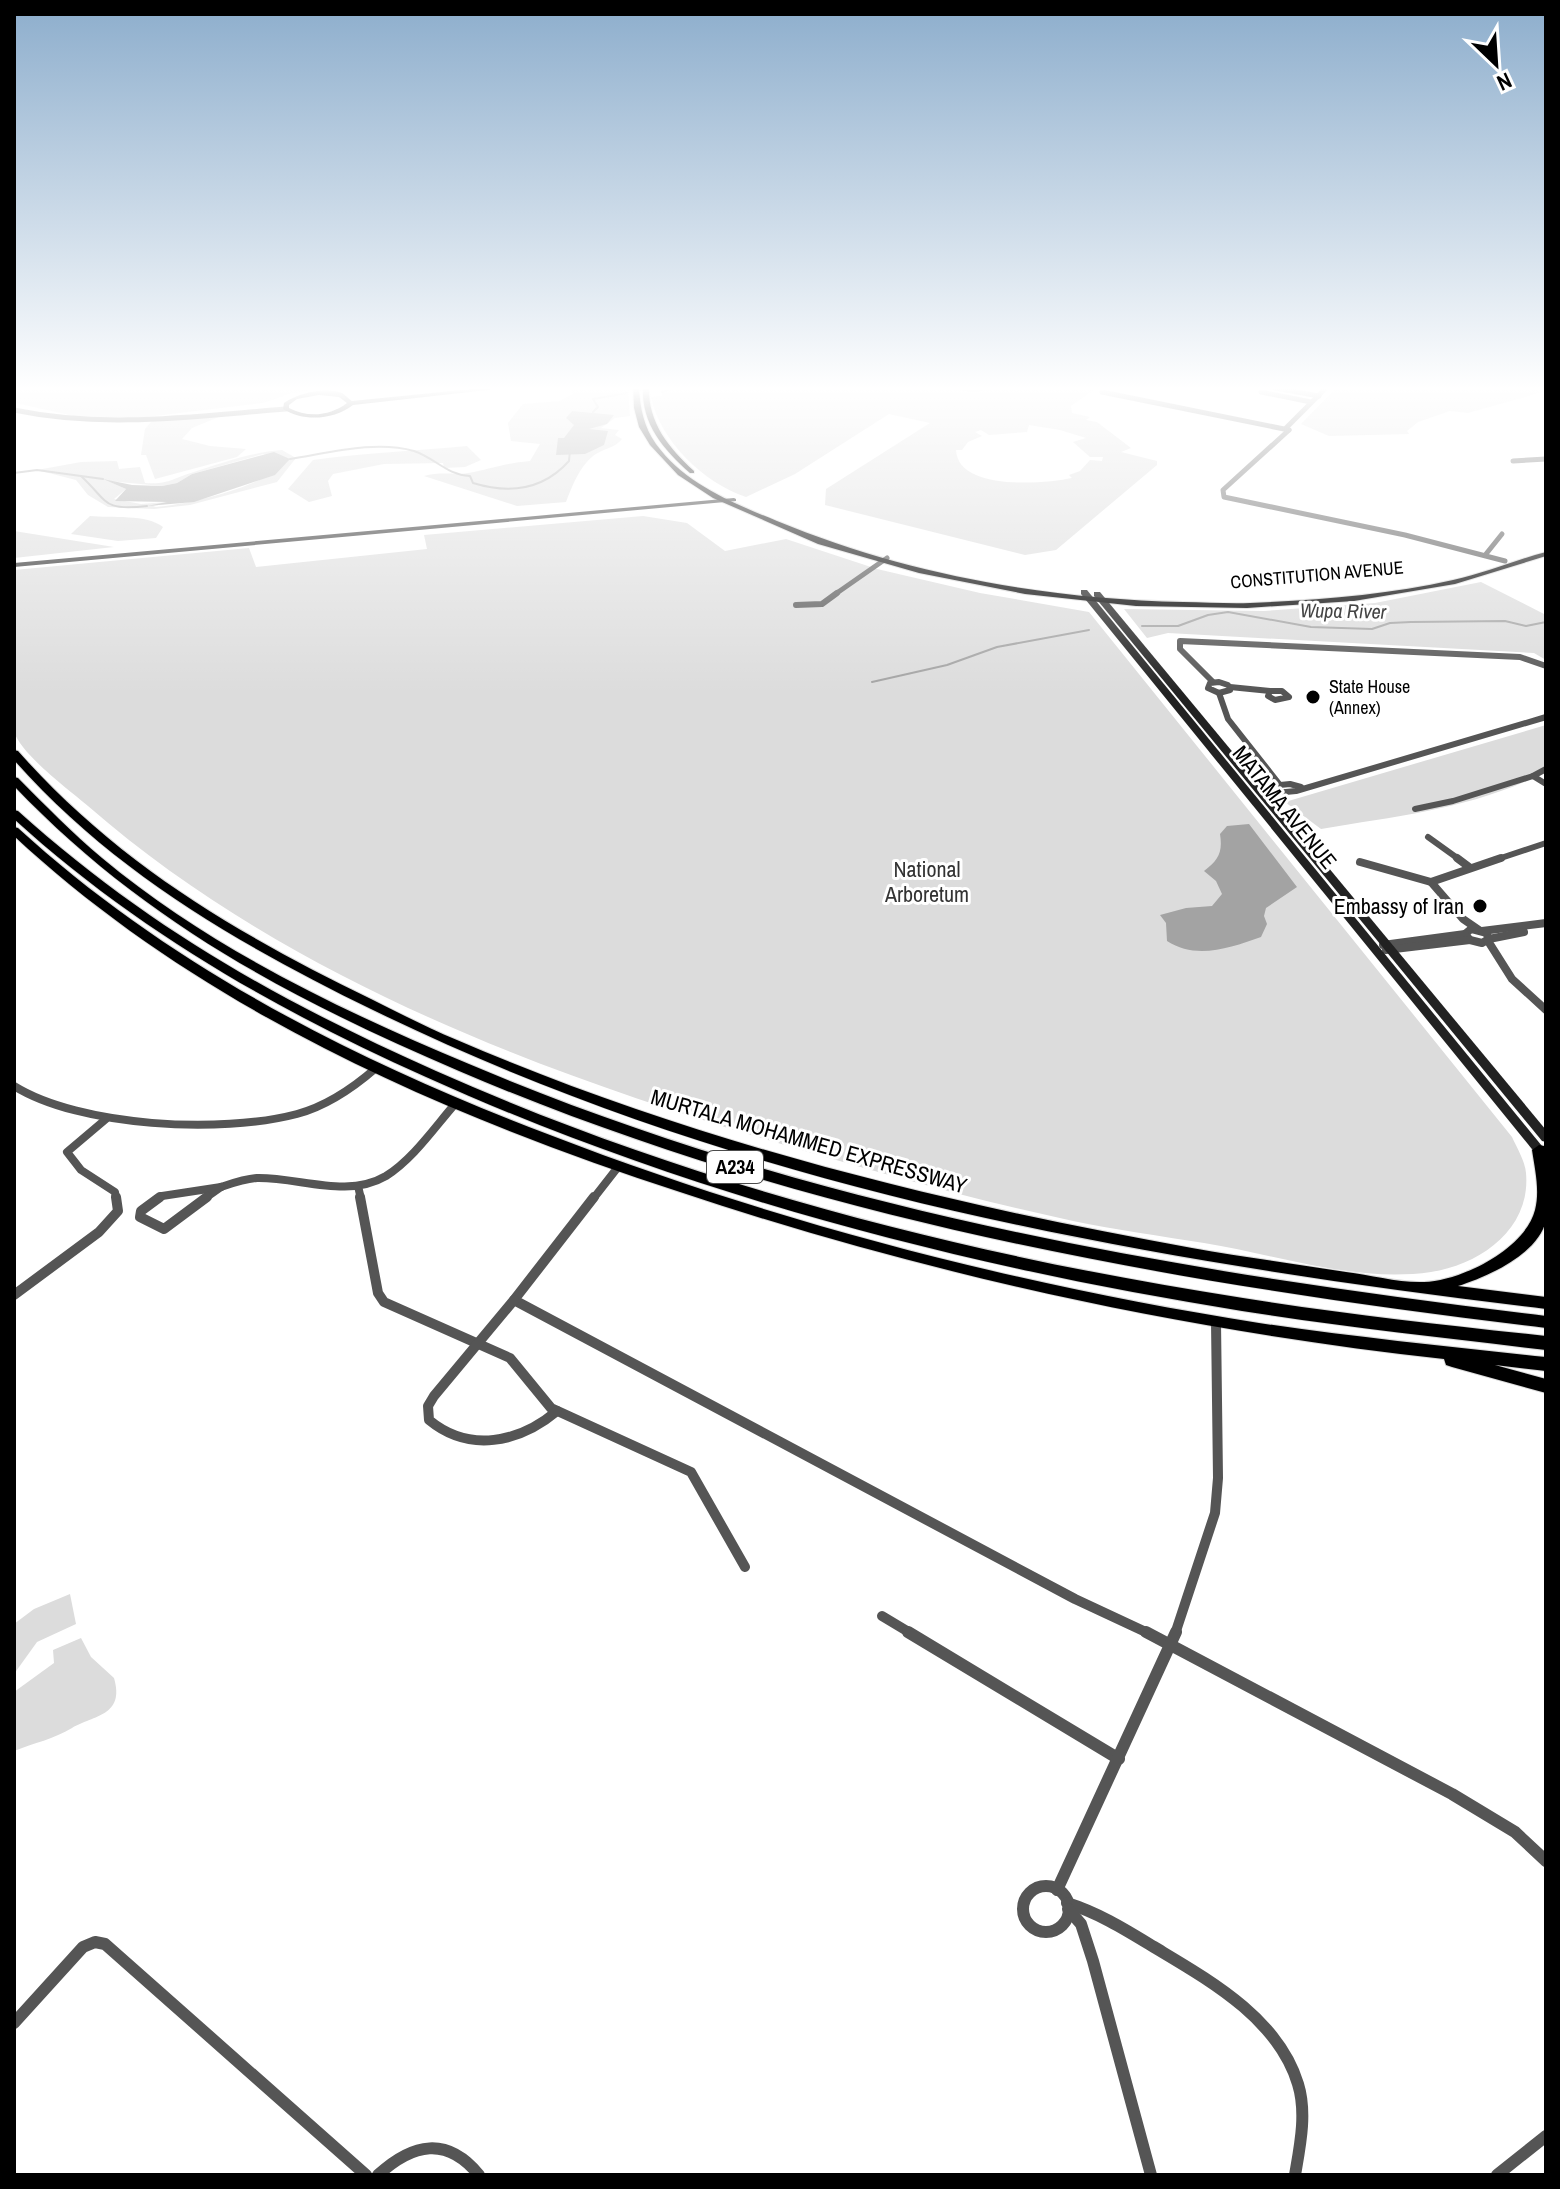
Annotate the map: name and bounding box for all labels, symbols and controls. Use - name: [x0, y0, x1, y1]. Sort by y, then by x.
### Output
- north arrow: [1456, 24, 1536, 104]
- text: N: [1492, 66, 1517, 98]
- street label: CONSTITUTION AVENUE: [1229, 554, 1405, 595]
- water label: Wupa River: [1300, 596, 1387, 625]
- place label: State House (Annex): [1329, 674, 1410, 720]
- marker: State House (Annex): [1304, 688, 1322, 706]
- street label: MATAMA AVENUE: [1226, 739, 1344, 875]
- park label: National Arboretum: [884, 854, 969, 909]
- place label: Embassy of Iran: [1334, 891, 1464, 921]
- marker: Embassy of Iran: [1471, 897, 1489, 915]
- street label: MURTALA MOHAMMED EXPRESSWAY: [648, 1081, 970, 1201]
- road number: A234: [707, 1151, 763, 1183]

